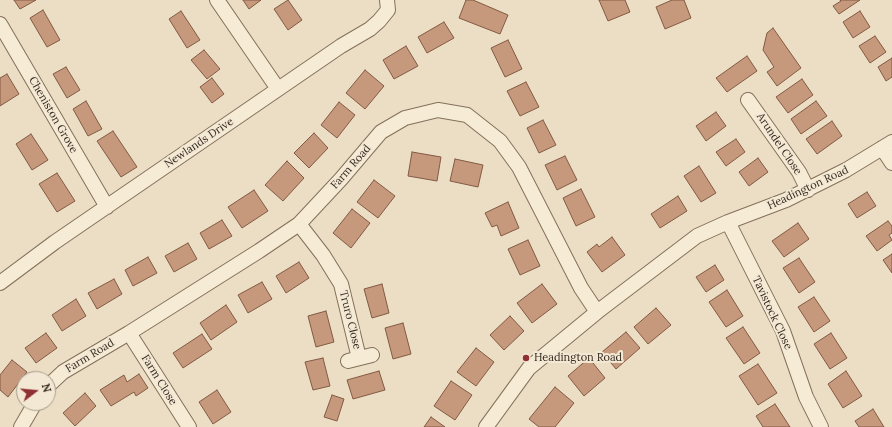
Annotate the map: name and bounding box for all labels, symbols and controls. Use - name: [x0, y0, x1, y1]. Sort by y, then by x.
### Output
- street label: Cheniston Grove: [26, 74, 80, 156]
- street label: Arundel Close: [754, 111, 804, 177]
- street label: Newlands Drive: [162, 115, 236, 171]
- street label: Farm Road: [328, 142, 374, 192]
- street label: Headington Road: [765, 163, 851, 213]
- street label: Tavistock Close: [749, 274, 795, 352]
- street label: Truro Close: [336, 289, 364, 351]
- street label: Farm Road: [63, 336, 117, 376]
- place label: Headington Road: [534, 351, 622, 365]
- street label: Farm Close: [138, 352, 180, 408]
- marker: Headington Road: [521, 353, 531, 363]
- north arrow: [16, 371, 56, 411]
- text: N: [39, 382, 54, 394]

